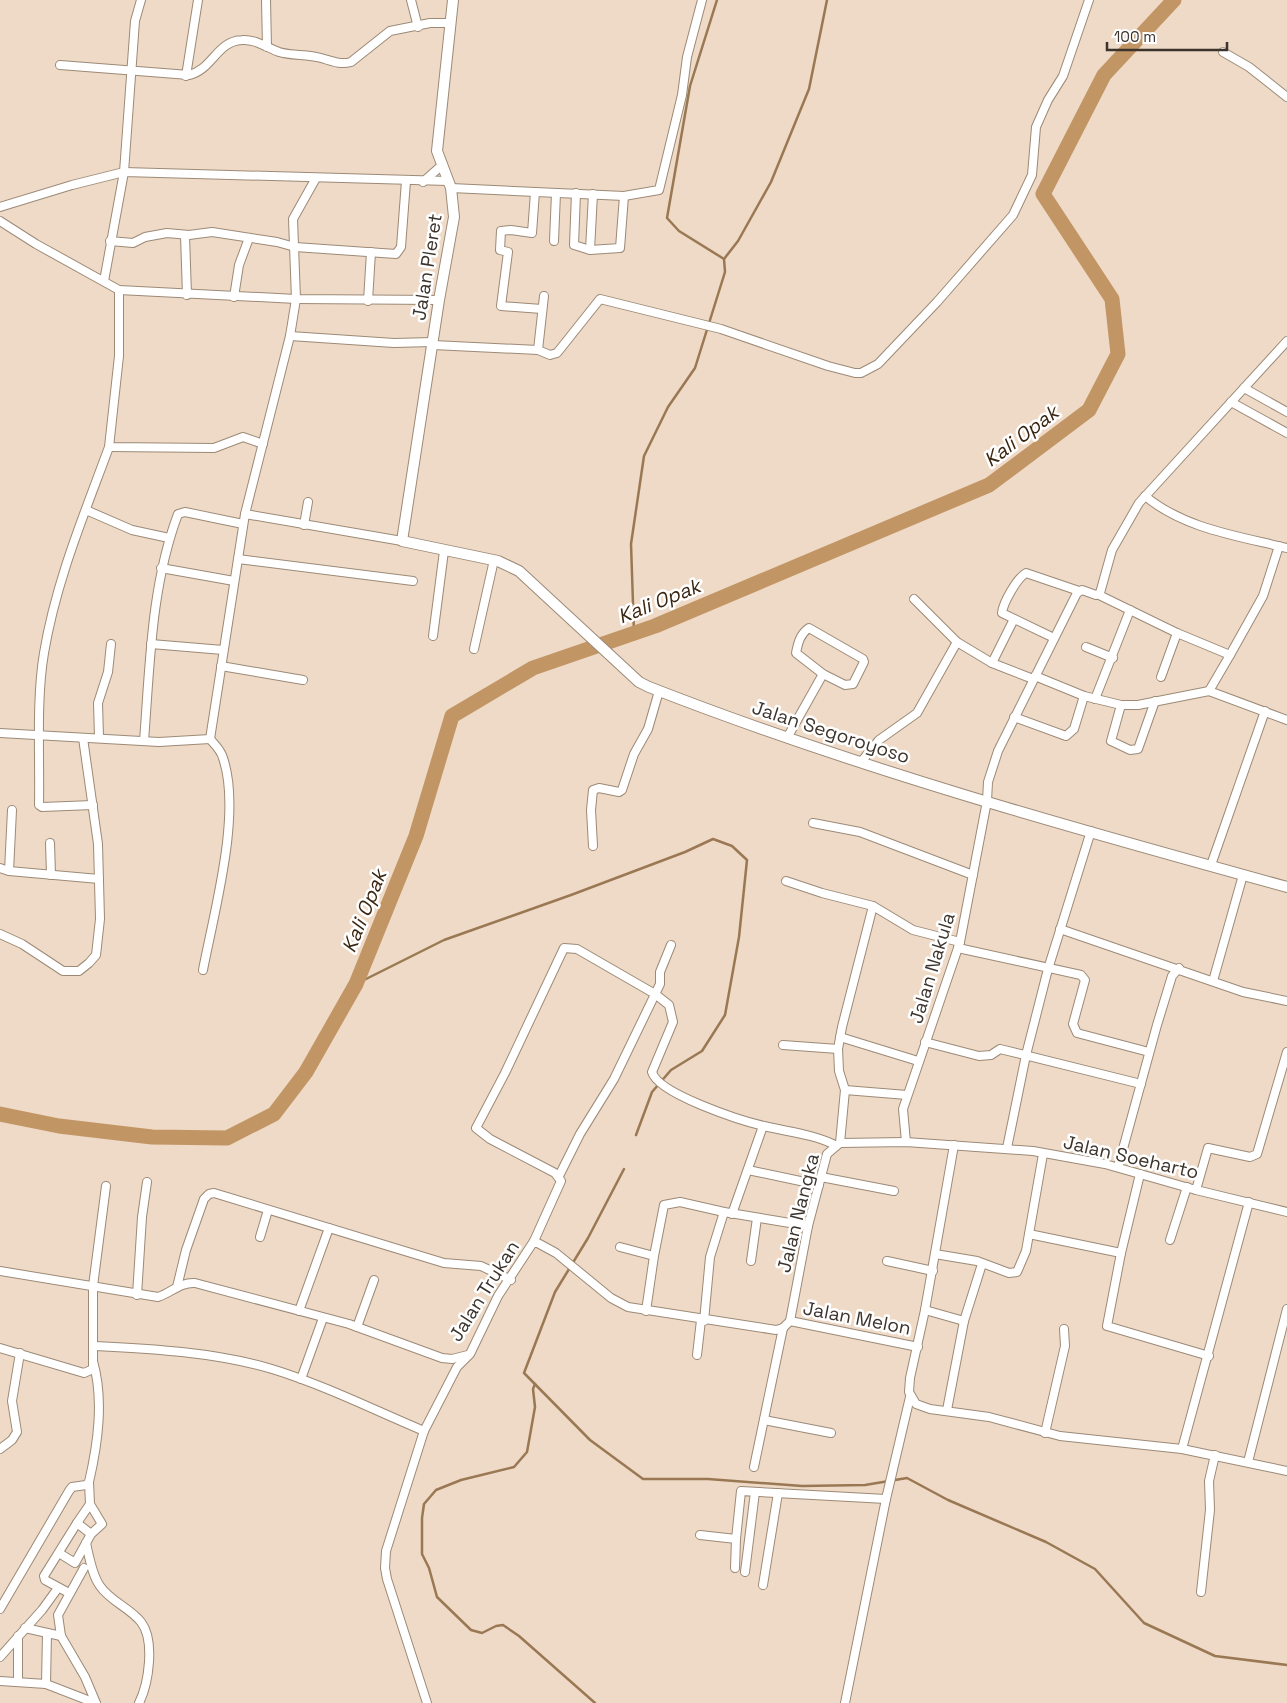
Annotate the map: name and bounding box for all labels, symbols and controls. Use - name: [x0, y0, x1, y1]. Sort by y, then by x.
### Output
- scale bar: [1107, 20, 1227, 52]
- text: 100 m: [1114, 27, 1156, 46]
- street label: Jalan Pleret: [406, 212, 448, 322]
- water label: Kali Opak: [978, 398, 1065, 473]
- water label: Kali Opak: [614, 572, 706, 629]
- street label: Jalan Segoroyoso: [749, 695, 913, 769]
- water label: Kali Opak: [336, 864, 393, 956]
- street label: Jalan Nakula: [903, 909, 961, 1027]
- street label: Jalan Soeharto: [1061, 1129, 1201, 1185]
- street label: Jalan Nangka: [771, 1151, 825, 1275]
- street label: Jalan Trukan: [443, 1236, 525, 1346]
- street label: Jalan Melon: [801, 1295, 913, 1341]

